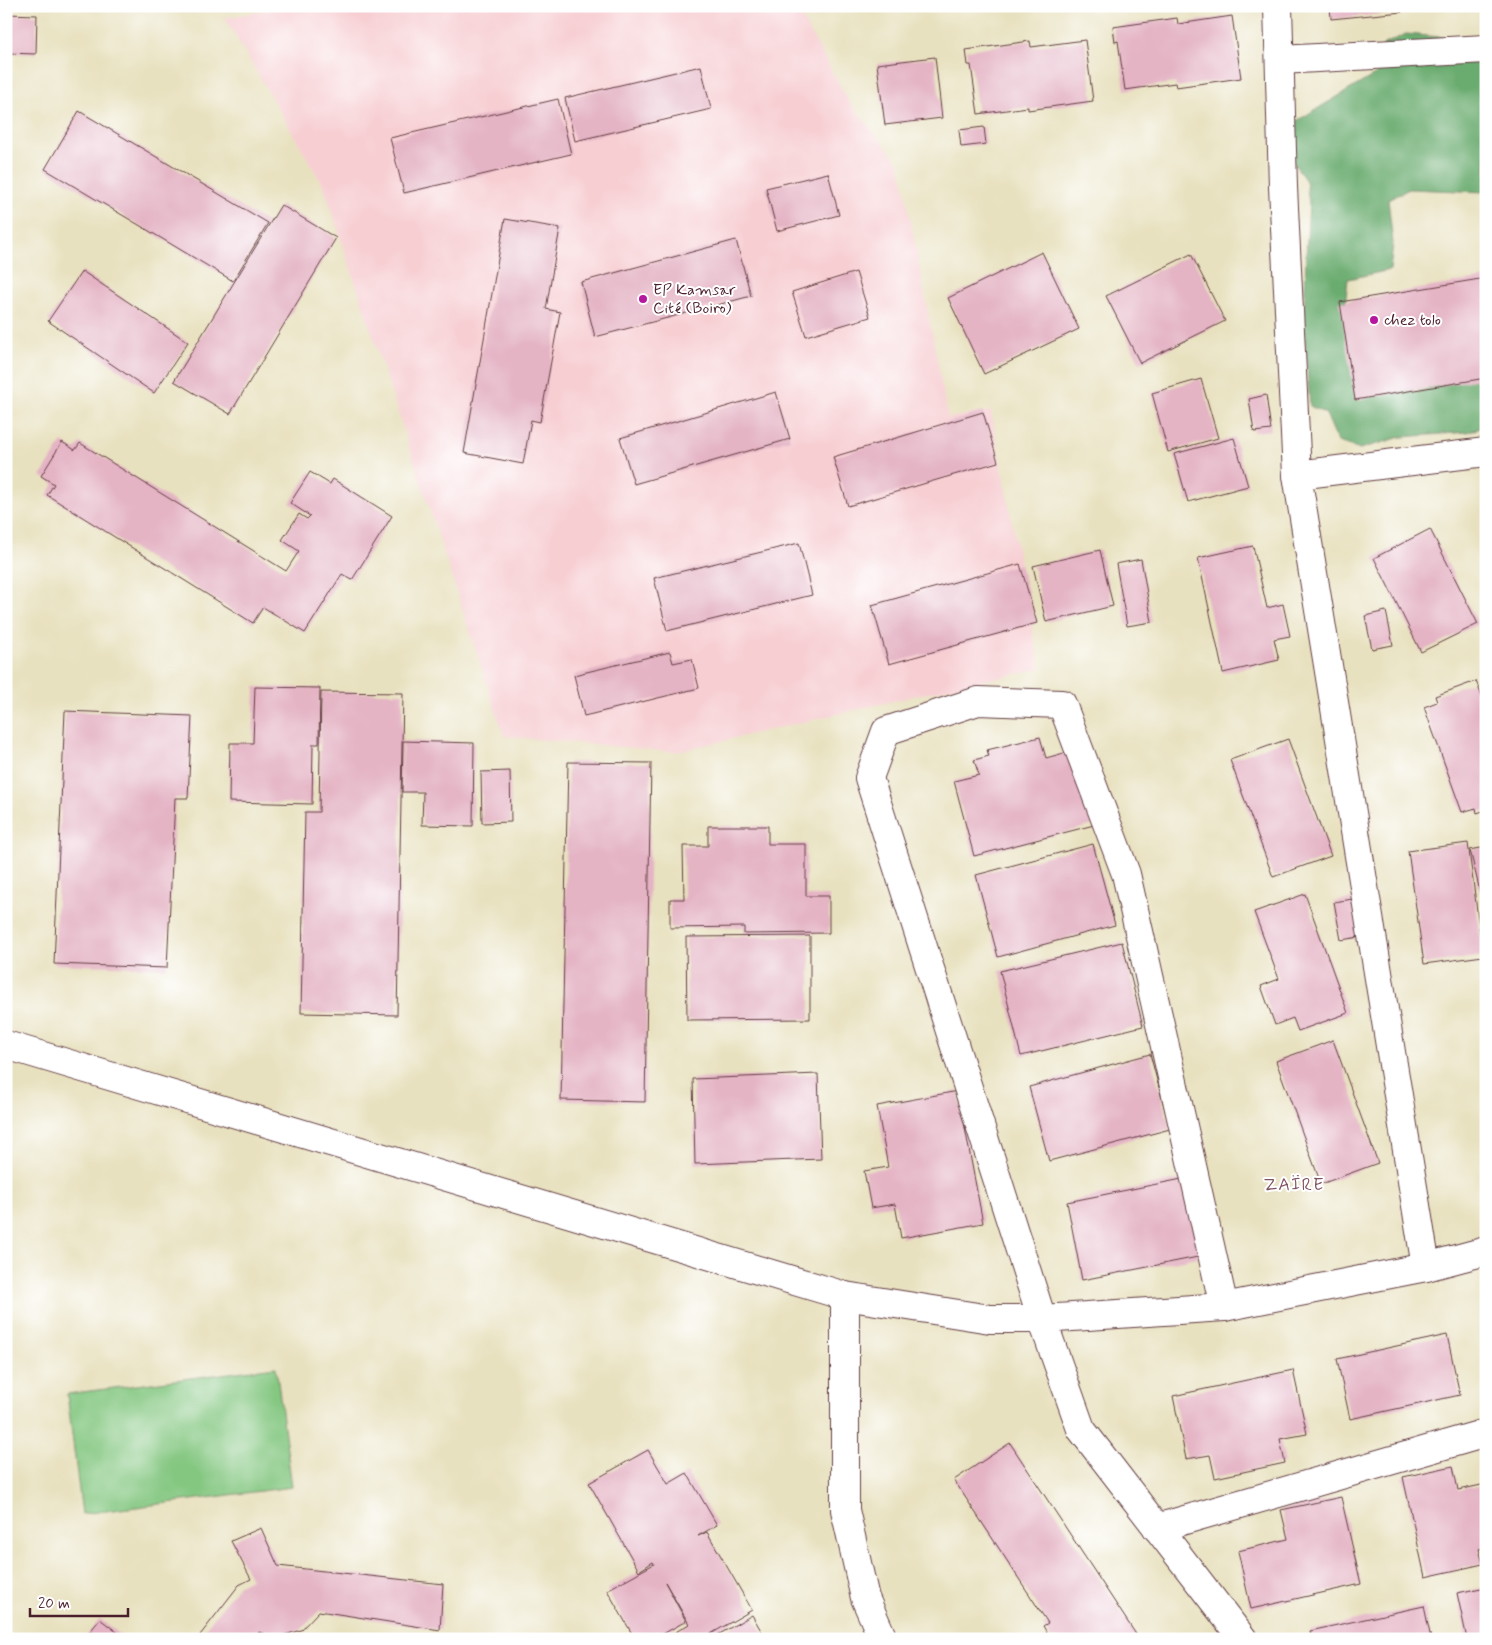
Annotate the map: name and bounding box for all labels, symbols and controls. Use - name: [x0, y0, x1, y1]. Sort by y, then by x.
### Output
- place label: EP Kamsar Cité (Boiro): [653, 280, 736, 319]
- marker: EP Kamsar Cité (Boiro): [637, 293, 649, 305]
- place label: chez tolo: [1384, 310, 1441, 331]
- marker: chez tolo: [1368, 314, 1380, 326]
- district label: ZAÏRE: [1264, 1173, 1324, 1197]
- scale bar: [30, 1585, 128, 1617]
- text: 20 m: [38, 1594, 70, 1614]

